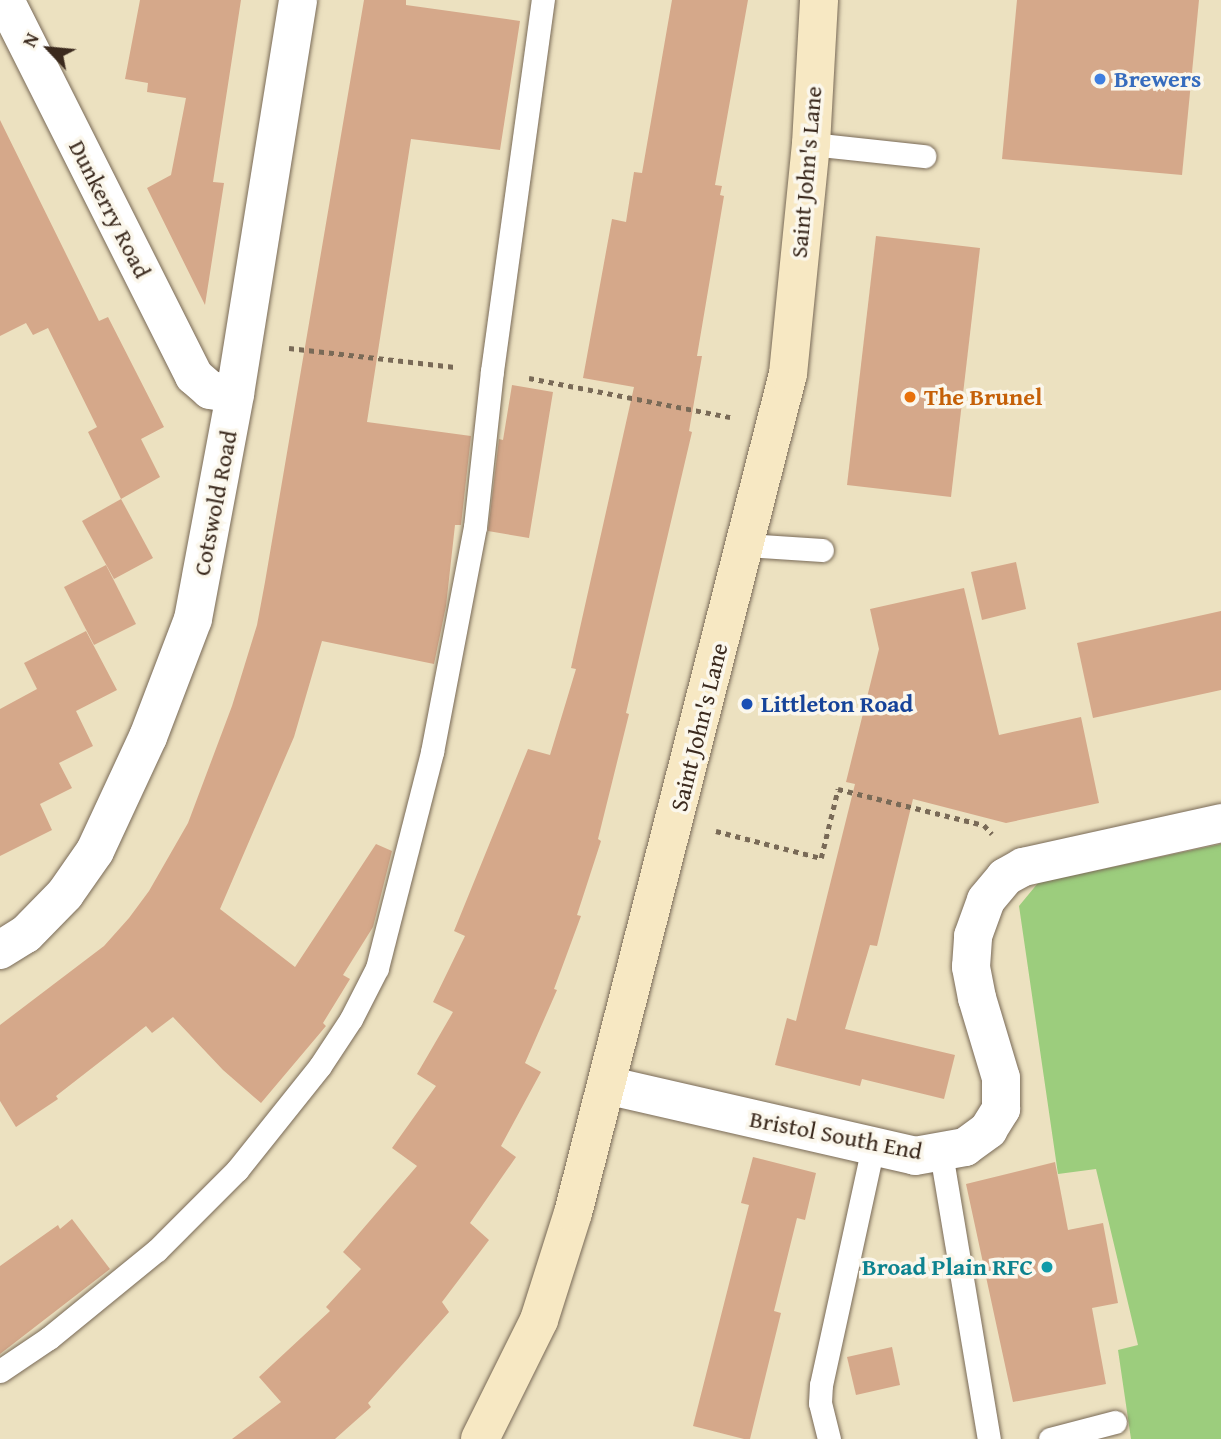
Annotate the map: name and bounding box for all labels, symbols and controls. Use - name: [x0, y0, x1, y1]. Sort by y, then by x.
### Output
- north arrow: [14, 14, 84, 84]
- text: N: [15, 28, 45, 52]
- place label: Brewers: [1114, 65, 1201, 93]
- marker: Brewers: [1092, 71, 1108, 87]
- street label: Saint John's Lane: [784, 85, 828, 259]
- street label: Dunkerry Road: [63, 135, 157, 283]
- place label: The Brunel: [924, 383, 1042, 411]
- marker: The Brunel: [902, 389, 918, 405]
- street label: Cotswold Road: [187, 428, 243, 578]
- street label: Saint John's Lane: [664, 640, 734, 814]
- place label: Littleton Road: [761, 690, 913, 718]
- marker: Littleton Road: [739, 696, 755, 712]
- street label: Bristol South End: [747, 1104, 925, 1166]
- place label: Broad Plain RFC: [862, 1253, 1033, 1281]
- marker: Broad Plain RFC: [1039, 1259, 1055, 1275]

